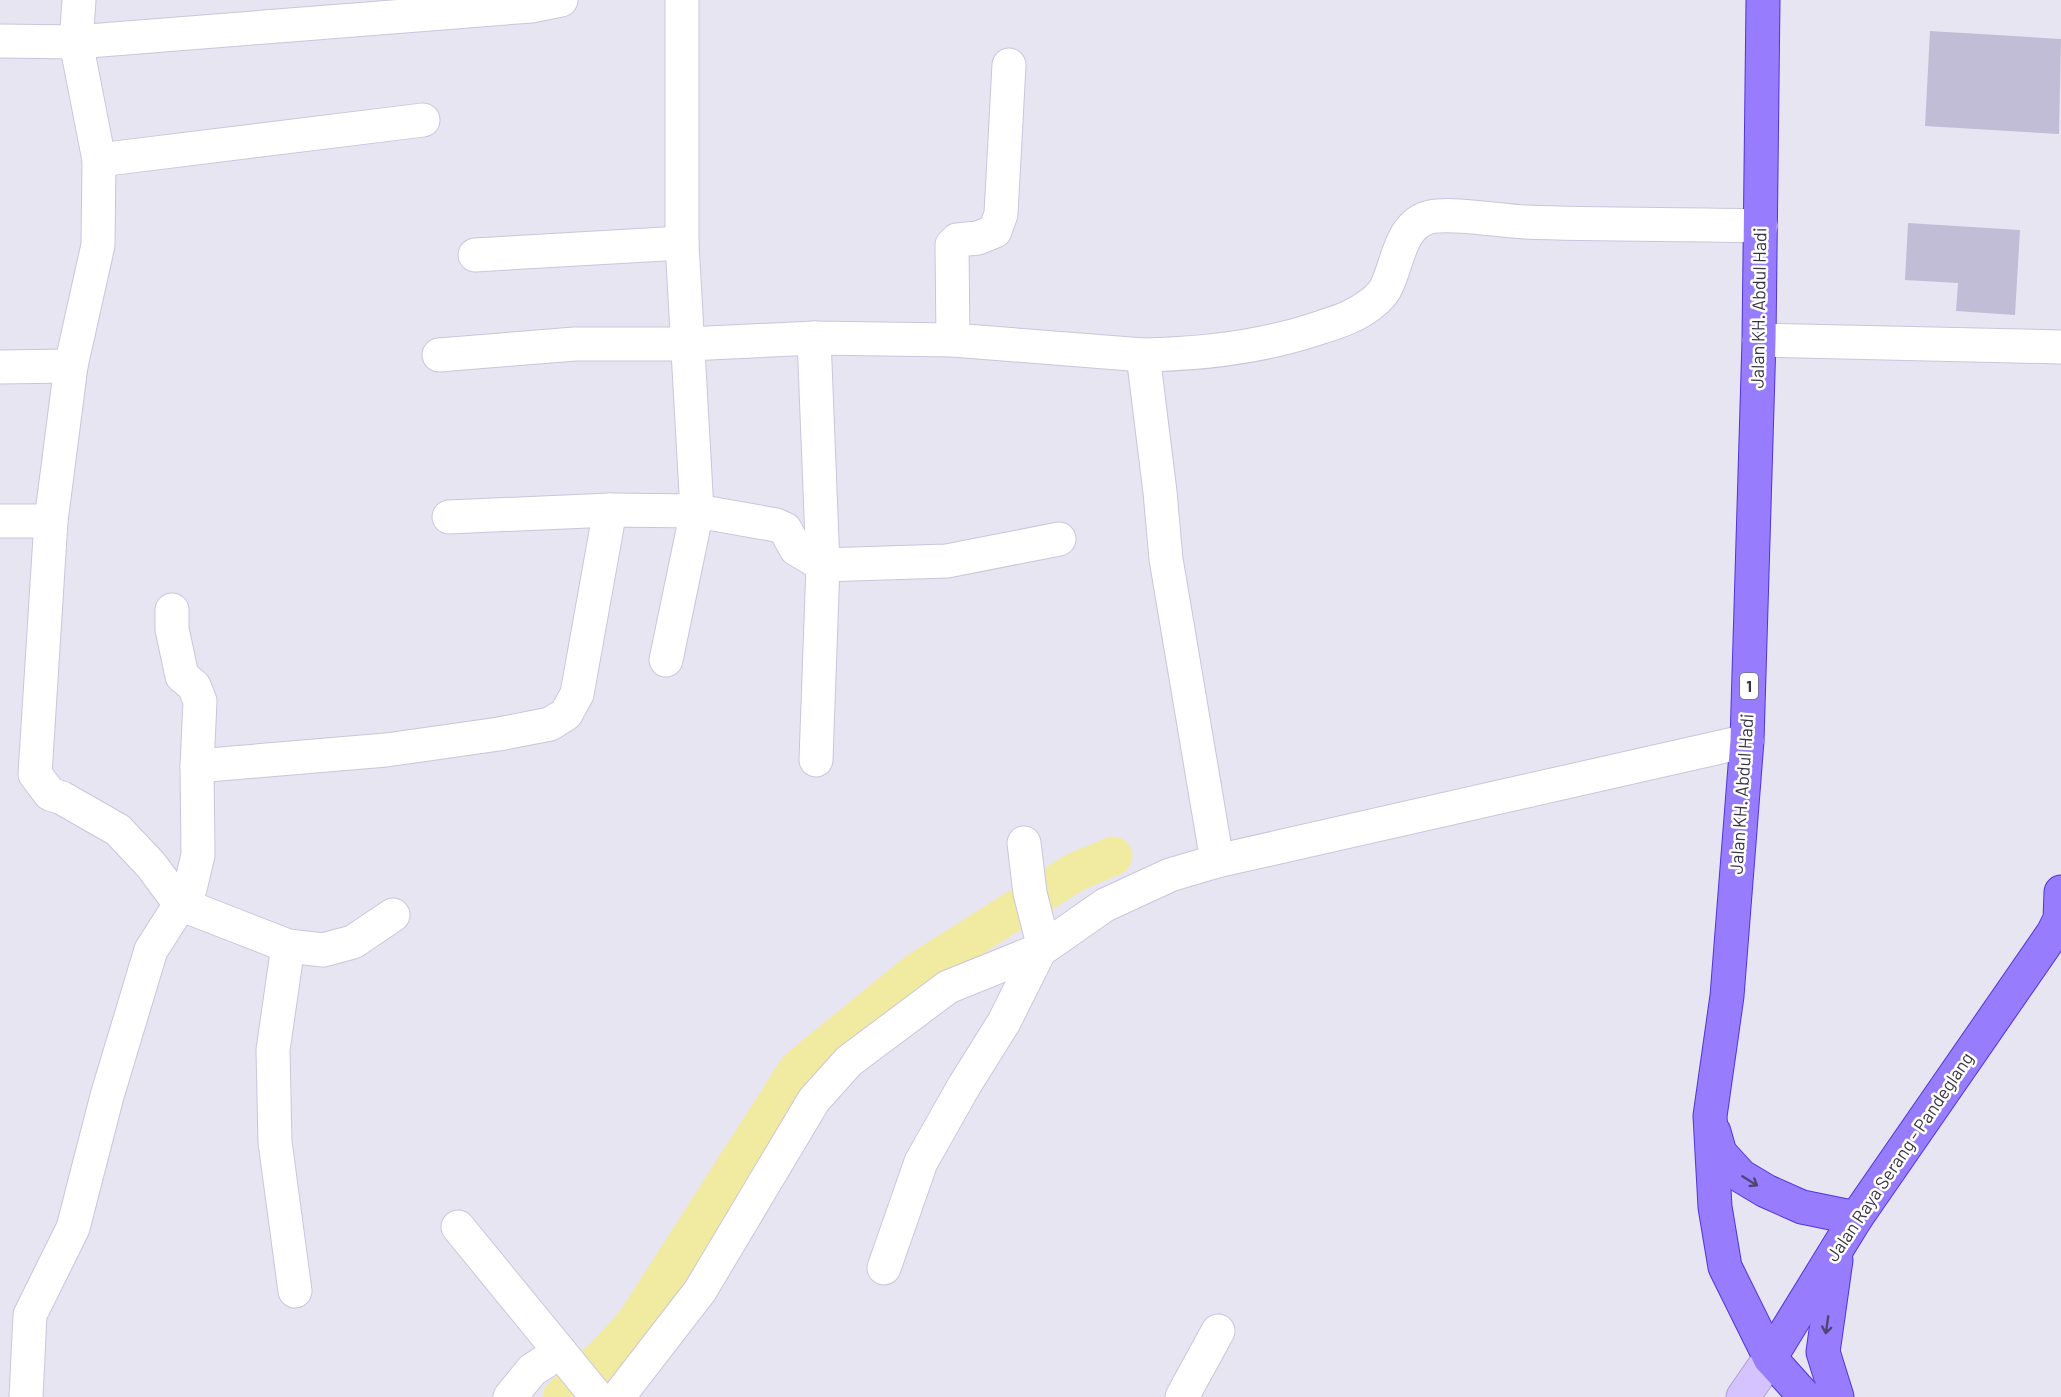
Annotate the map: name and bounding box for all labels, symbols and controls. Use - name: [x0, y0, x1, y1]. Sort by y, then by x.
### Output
- street label: Jalan KH. Abdul Hadi: [1746, 227, 1770, 389]
- road number: 1: [1740, 673, 1758, 699]
- street label: Jalan KH. Abdul Hadi: [1724, 713, 1758, 875]
- street label: Jalan Raya Serang - Pandeglang: [1821, 1048, 1978, 1265]
- one-way arrow: [1741, 1176, 1758, 1188]
- one-way arrow: [1822, 1315, 1833, 1335]

